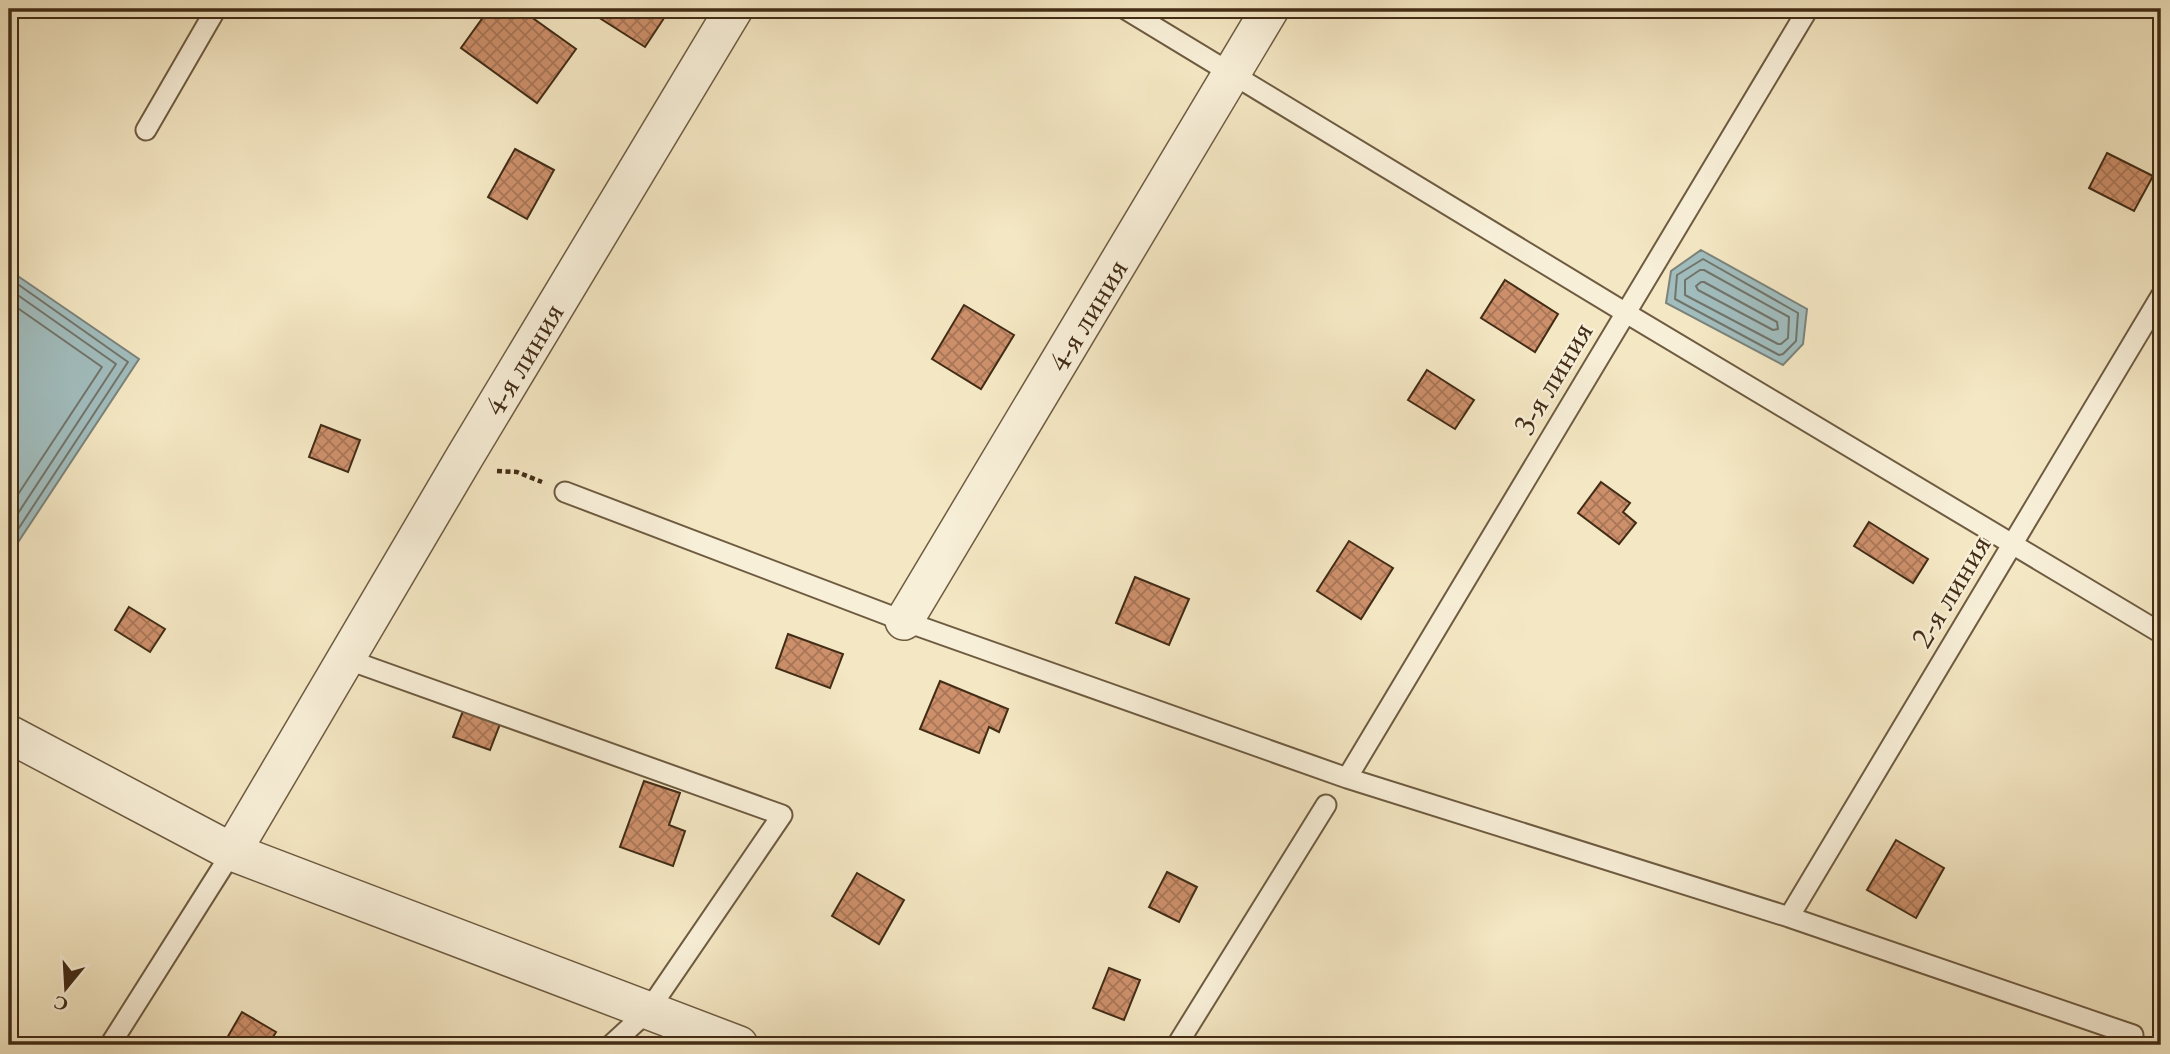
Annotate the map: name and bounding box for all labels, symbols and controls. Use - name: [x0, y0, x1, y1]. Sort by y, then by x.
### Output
- street label: 4-я линия: [1037, 251, 1137, 379]
- street label: 4-я линия: [473, 295, 573, 423]
- street label: 3-я линия: [1502, 314, 1602, 442]
- street label: 2-я линия: [1900, 527, 2000, 655]
- north arrow: [32, 953, 102, 1023]
- text: С: [51, 990, 71, 1018]

